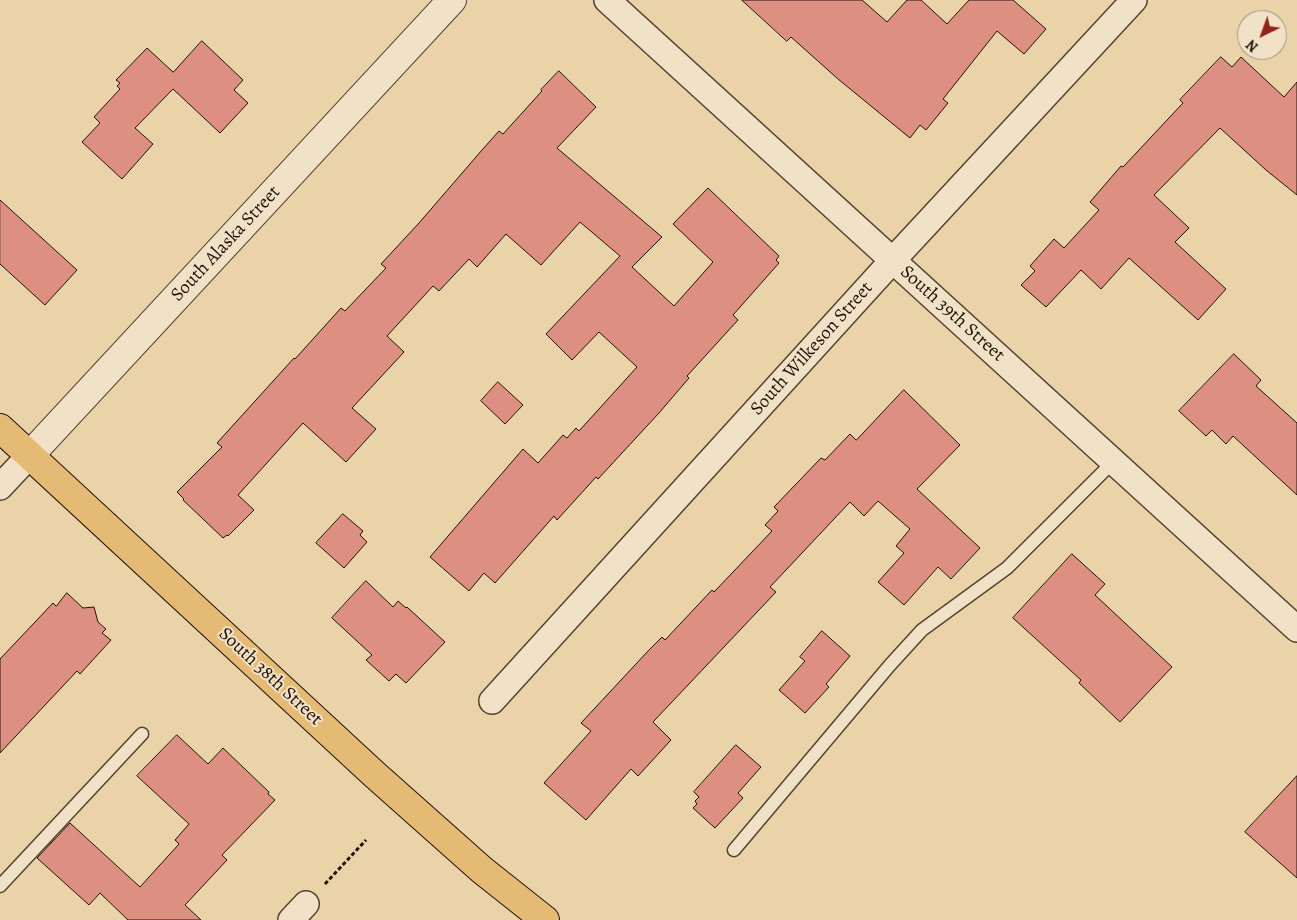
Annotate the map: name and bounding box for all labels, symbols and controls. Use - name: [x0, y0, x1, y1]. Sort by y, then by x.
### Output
- north arrow: [1237, 10, 1287, 60]
- text: N: [1242, 35, 1262, 56]
- street label: South Alaska Street: [167, 181, 285, 307]
- street label: South 39th Street: [895, 261, 1009, 367]
- street label: South Wilkeson Street: [746, 277, 878, 421]
- street label: South 38th Street: [213, 623, 327, 731]

